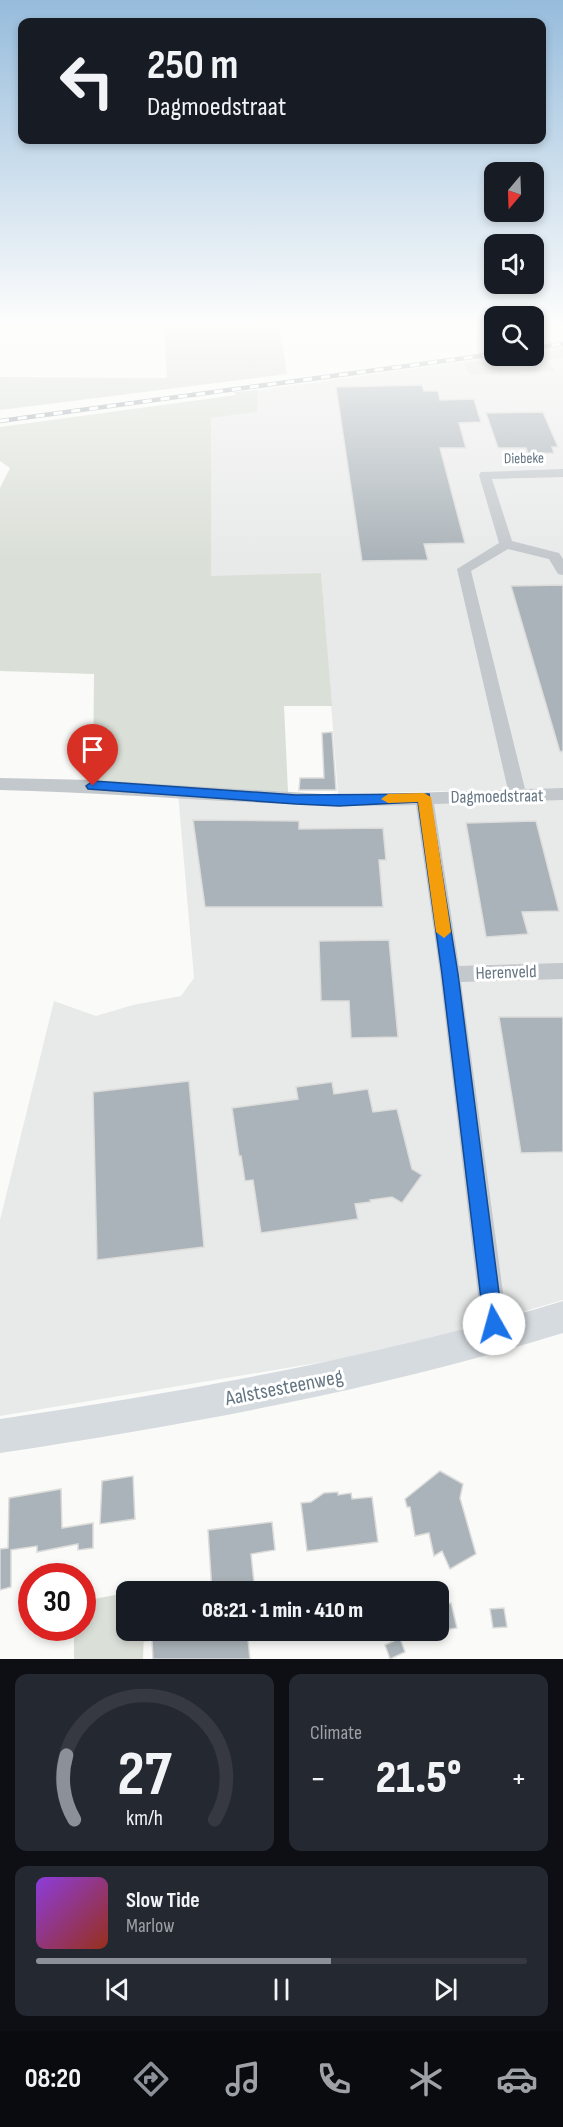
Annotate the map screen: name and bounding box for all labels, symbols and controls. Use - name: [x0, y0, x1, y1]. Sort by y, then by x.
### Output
- text: 250 m: [147, 40, 238, 91]
- icon: left: [48, 42, 126, 120]
- text: Dagmoedstraat: [147, 91, 286, 123]
- north arrow: [484, 162, 544, 222]
- map controls: [484, 162, 544, 366]
- button: sound: [484, 234, 544, 294]
- button: search: [484, 306, 544, 366]
- street label: Diebeke: [504, 449, 544, 468]
- pin: [67, 724, 118, 786]
- icon: arrive: [76, 733, 109, 766]
- street label: Dagmoedstraat: [450, 785, 544, 808]
- street label: Herenveld: [475, 961, 537, 984]
- position arrow: [462, 1292, 526, 1356]
- street label: Aalstsesteenweg: [222, 1364, 345, 1411]
- speed limit sign: 30: [18, 1563, 96, 1641]
- text: 08:21 · 1 min · 410 m: [202, 1597, 363, 1624]
- text: Climate: [310, 1721, 362, 1745]
- text: 27: [117, 1738, 173, 1813]
- text: 21.5°: [376, 1751, 461, 1806]
- text: −: [310, 1759, 326, 1799]
- text: +: [511, 1759, 527, 1799]
- text: km/h: [126, 1806, 163, 1831]
- text: Slow Tide: [126, 1887, 200, 1914]
- text: Marlow: [126, 1914, 174, 1938]
- icon: previous: [101, 1973, 134, 2006]
- icon: pause: [265, 1973, 298, 2006]
- icon: next: [429, 1973, 462, 2006]
- icon: directions: [130, 2058, 172, 2100]
- icon: music: [222, 2058, 264, 2100]
- icon: phone: [313, 2058, 355, 2100]
- icon: climate: [405, 2058, 447, 2100]
- icon: car: [496, 2058, 538, 2100]
- text: 08:20: [25, 2063, 81, 2095]

